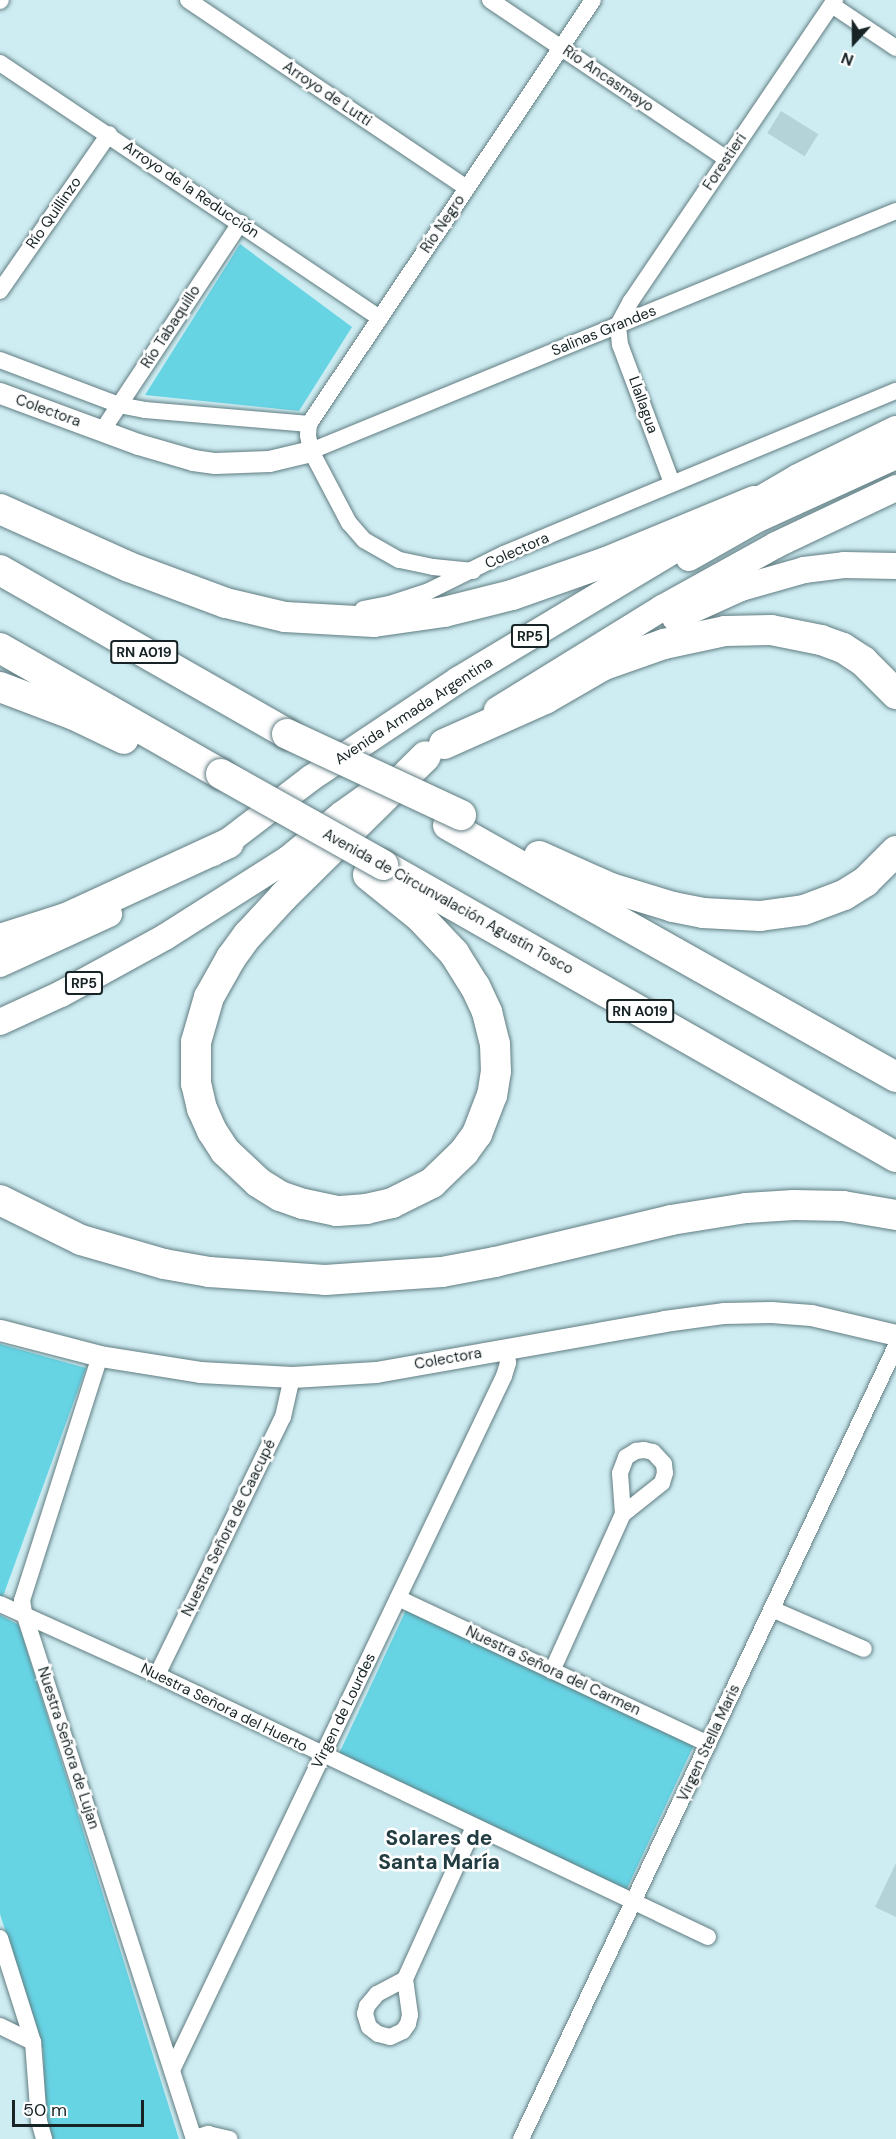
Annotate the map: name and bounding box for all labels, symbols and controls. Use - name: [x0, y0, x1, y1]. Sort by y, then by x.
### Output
- north arrow: [824, 12, 884, 72]
- street label: Río Ancasmayo: [559, 42, 657, 116]
- text: N: [838, 47, 857, 71]
- street label: Arroyo de Lutti: [279, 58, 375, 130]
- street label: Forestieri: [699, 130, 751, 194]
- street label: Arroyo de la Reducción: [120, 138, 262, 242]
- street label: Río Quillinzo: [23, 174, 85, 252]
- street label: Río Negro: [417, 191, 469, 257]
- street label: Río Tabaquillo: [137, 282, 205, 372]
- street label: Salinas Grandes: [549, 302, 659, 360]
- street label: Llallagua: [624, 374, 662, 436]
- street label: Colectora: [13, 391, 83, 431]
- street label: Colectora: [482, 529, 552, 573]
- road number: RP5: [510, 625, 550, 647]
- road number: RN A019: [110, 641, 178, 663]
- street label: Avenida Armada Argentina: [332, 653, 496, 769]
- street label: Avenida de Circunvalación Agustín Tosco: [319, 825, 577, 979]
- road number: RP5: [64, 972, 104, 994]
- road number: RN A019: [606, 1000, 674, 1022]
- street label: Colectora: [413, 1344, 483, 1374]
- street label: Nuestra Señora de Caacupé: [178, 1437, 280, 1619]
- street label: Nuestra Señora del Carmen: [463, 1623, 643, 1719]
- street label: Virgen de Lourdes: [308, 1650, 380, 1772]
- street label: Nuestra Señora del Huerto: [138, 1660, 310, 1756]
- street label: Nuestra Señora de Lujan: [33, 1665, 103, 1831]
- street label: Virgen Stella Maris: [674, 1681, 744, 1805]
- district label: Solares de Santa María: [378, 1825, 500, 1875]
- scale bar: [15, 2088, 147, 2126]
- text: 50 m: [23, 2098, 67, 2122]

